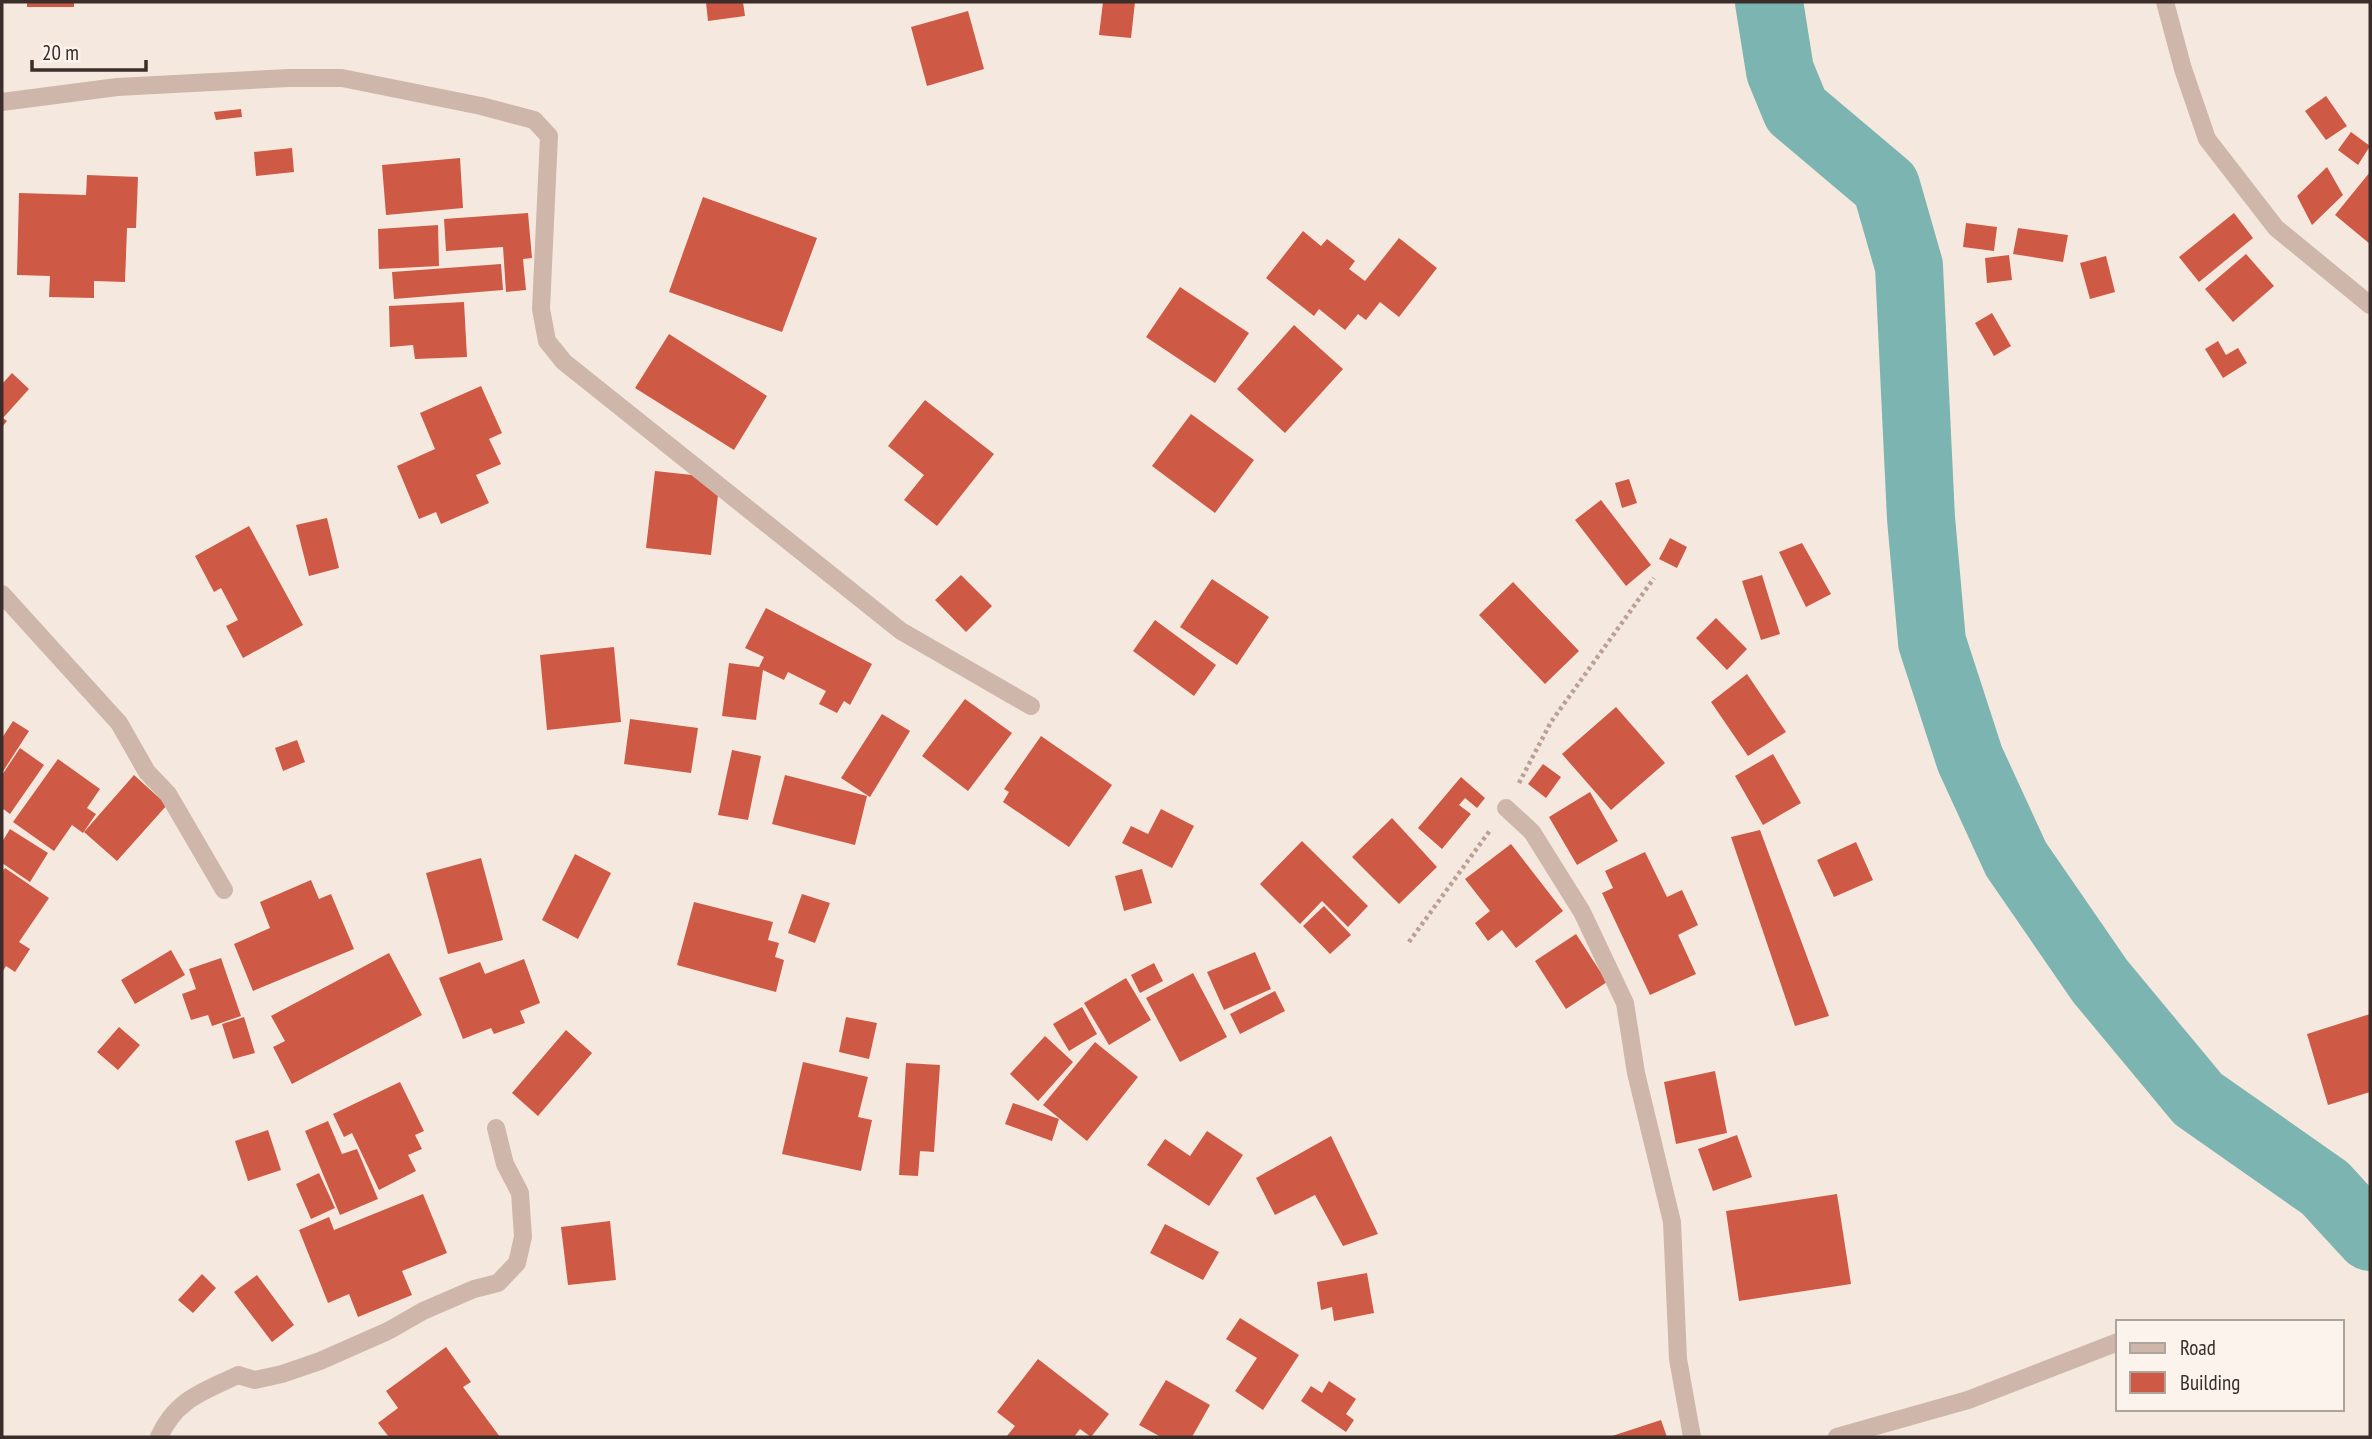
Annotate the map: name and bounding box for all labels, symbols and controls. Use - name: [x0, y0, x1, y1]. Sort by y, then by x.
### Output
- scale bar: [32, 28, 145, 72]
- text: 20 m: [42, 39, 79, 66]
- legend: [2116, 1320, 2344, 1411]
- text: Road: [2180, 1334, 2216, 1361]
- text: Building: [2180, 1369, 2240, 1396]

